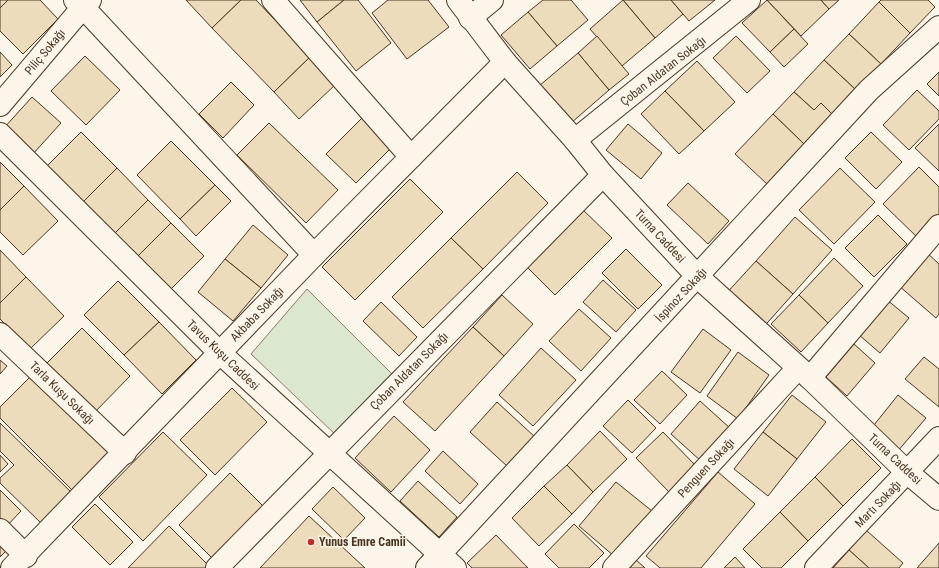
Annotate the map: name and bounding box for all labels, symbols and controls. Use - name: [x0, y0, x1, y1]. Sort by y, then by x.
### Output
- street label: Piliç Sokağı: [22, 26, 68, 78]
- street label: Çoban Aldatan Sokağı: [618, 33, 708, 109]
- street label: Turna Caddesi: [632, 206, 688, 266]
- street label: İspinoz Sokağı: [652, 264, 710, 325]
- street label: Akbaba Sokağı: [227, 284, 287, 344]
- street label: Tavus Kuşu Caddesi: [184, 317, 262, 393]
- street label: Çoban Aldatan Sokağı: [367, 329, 451, 413]
- street label: Tarla Kuşu Sokağı: [27, 359, 97, 427]
- street label: Turna Caddesi: [865, 431, 925, 487]
- street label: Penguen Sokağı: [675, 435, 737, 501]
- street label: Martı Sokağı: [852, 478, 904, 530]
- place label: Yunus Emre Camii: [319, 535, 406, 549]
- marker: Yunus Emre Camii: [306, 537, 316, 547]

